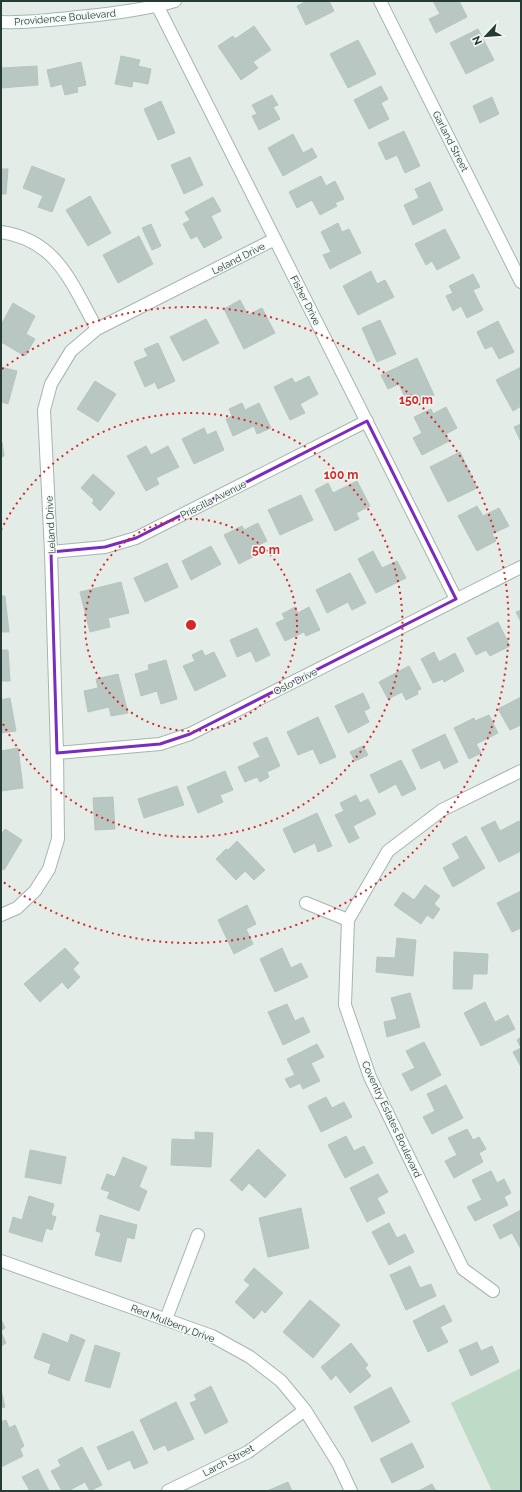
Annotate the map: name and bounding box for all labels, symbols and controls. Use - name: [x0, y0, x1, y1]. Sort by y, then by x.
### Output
- street label: Providence Boulevard: [14, 8, 116, 27]
- north arrow: [466, 16, 506, 56]
- text: N: [470, 34, 485, 47]
- street label: Garland Street: [431, 109, 471, 174]
- street label: Leland Drive: [210, 240, 267, 277]
- street label: Fisher Drive: [288, 274, 323, 327]
- text: 150 m: [399, 393, 433, 407]
- text: 100 m: [324, 468, 358, 482]
- street label: Priscilla Avenue: [178, 478, 248, 521]
- street label: Leland Drive: [43, 495, 58, 554]
- text: 50 m: [252, 543, 280, 557]
- centre of rings: [184, 618, 198, 632]
- street label: Oslo Drive: [272, 666, 319, 697]
- street label: Coventry Estates Boulevard: [360, 1059, 423, 1179]
- street label: Red Mulberry Drive: [129, 1302, 216, 1345]
- street label: Larch Street: [201, 1442, 256, 1478]

